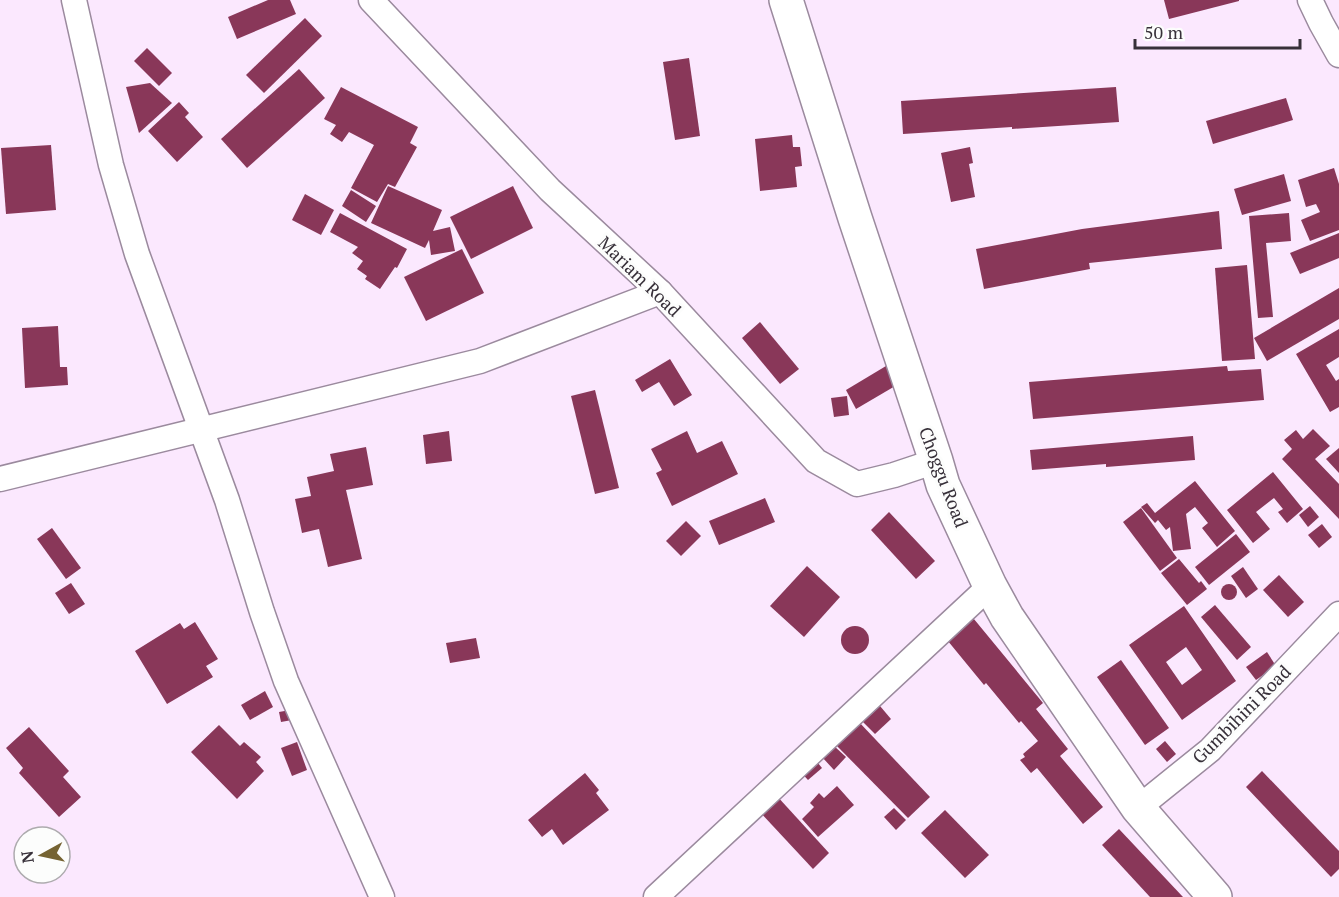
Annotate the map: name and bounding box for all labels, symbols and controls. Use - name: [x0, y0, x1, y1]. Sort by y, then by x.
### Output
- scale bar: [1135, 12, 1300, 50]
- text: 50 m: [1144, 20, 1184, 44]
- street label: Mariam Road: [593, 230, 687, 322]
- street label: Choggu Road: [914, 423, 974, 531]
- street label: Gumbihini Road: [1187, 660, 1295, 768]
- north arrow: [12, 825, 72, 885]
- text: N: [15, 850, 39, 865]

